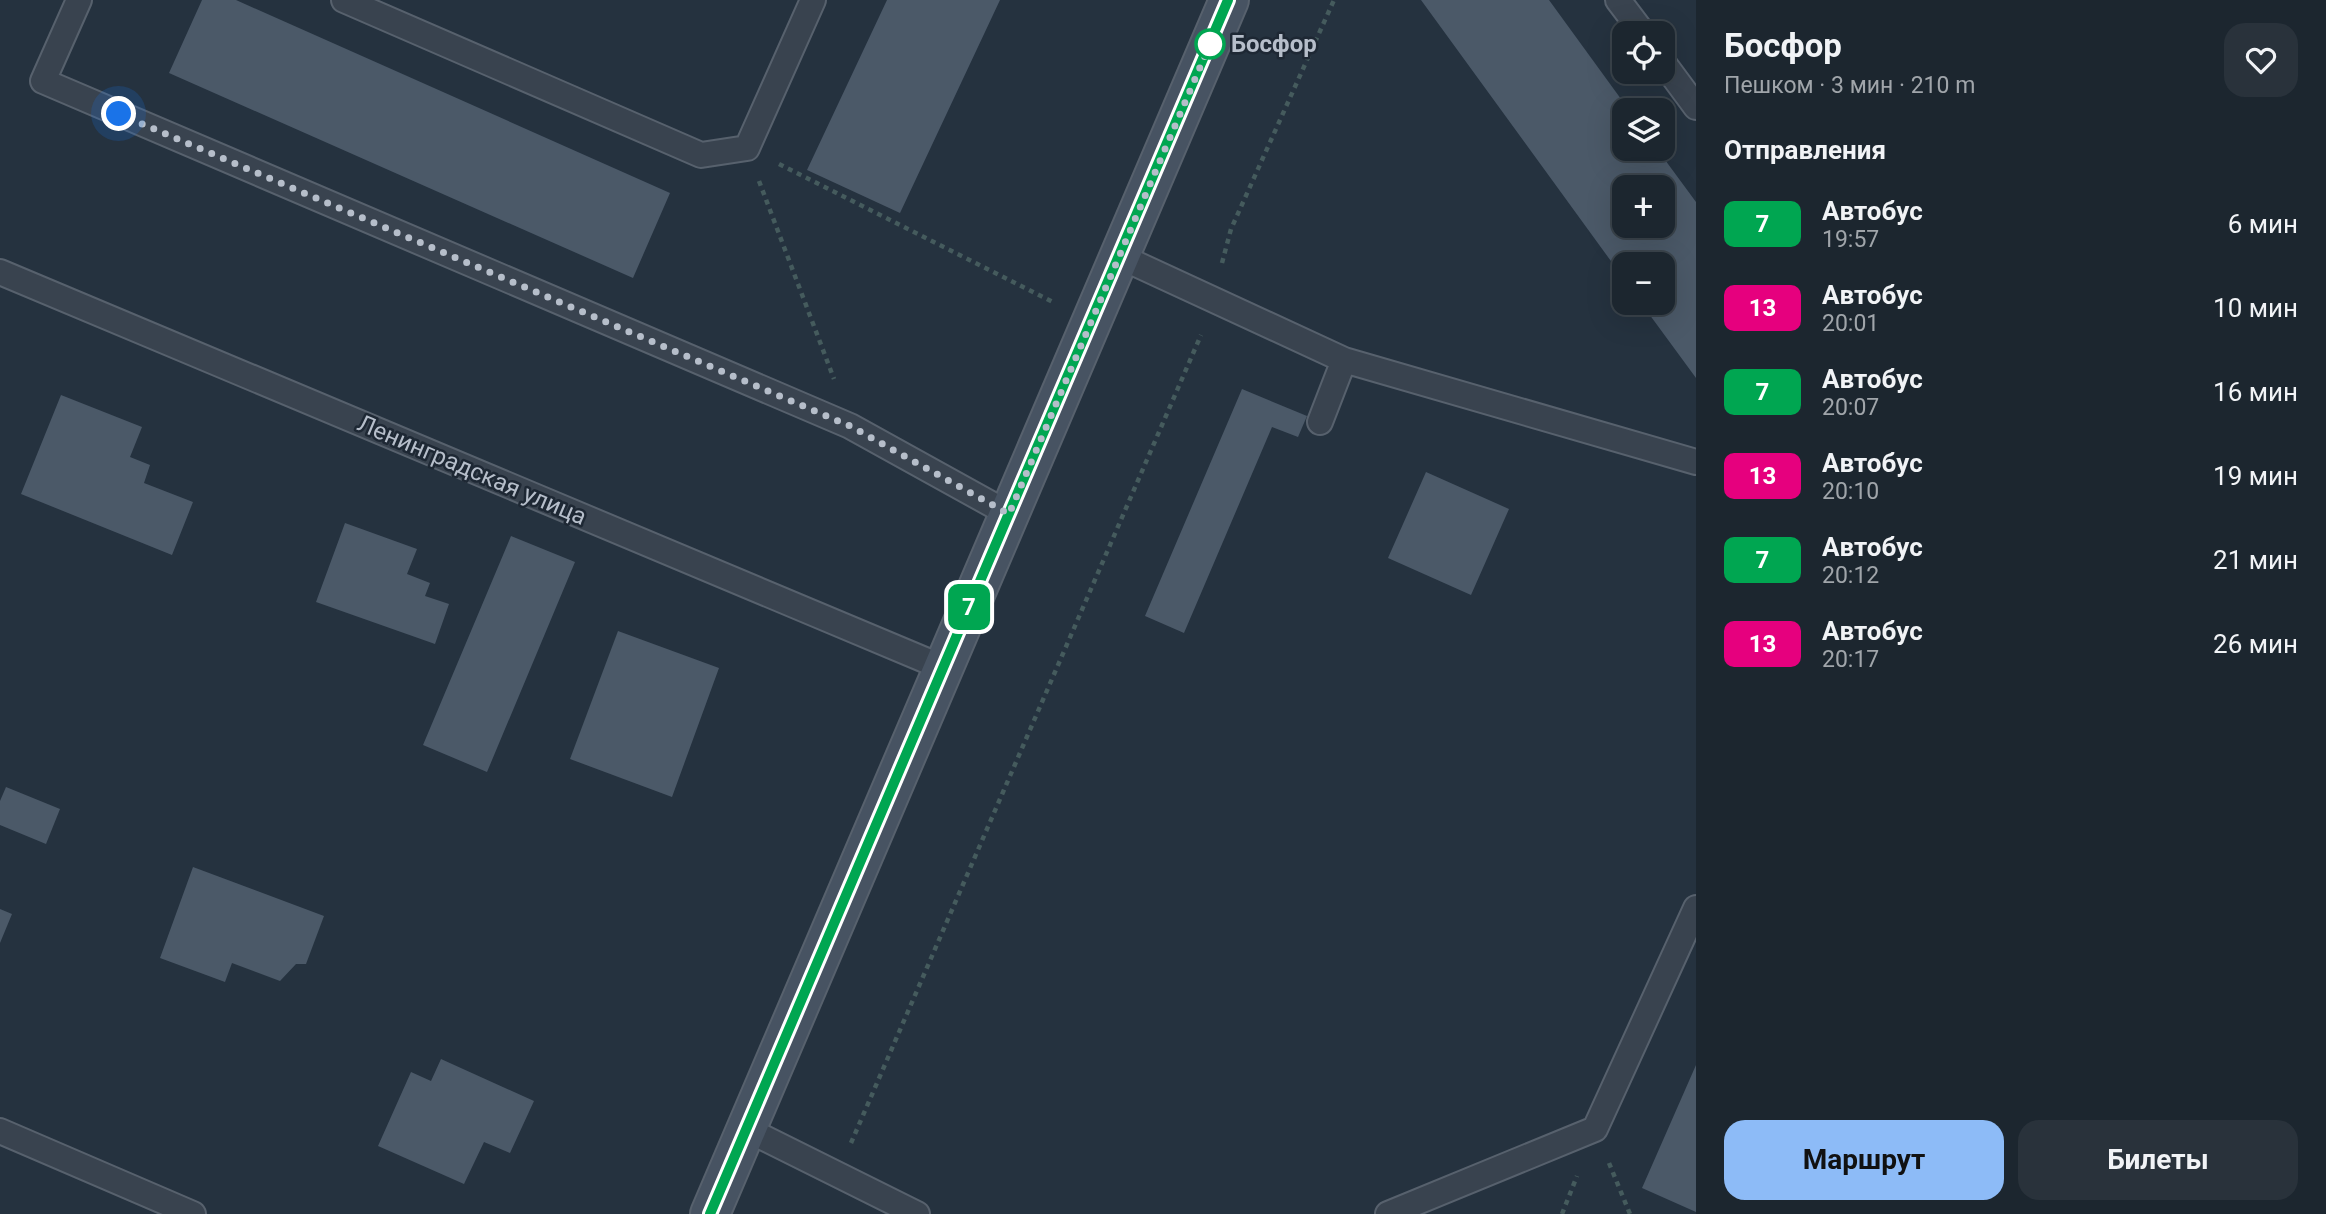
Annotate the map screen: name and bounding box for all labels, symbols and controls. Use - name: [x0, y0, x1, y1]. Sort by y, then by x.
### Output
- map controls: [1612, 21, 1675, 315]
- button: locate: [1612, 21, 1675, 84]
- button: heart: [2224, 23, 2298, 97]
- text: Босфор: [1724, 26, 1842, 65]
- marker: Босфор: [1195, 29, 1225, 59]
- place label: Босфор: [1231, 30, 1317, 58]
- text: Пешком · 3 мин · 210 m: [1724, 72, 1975, 99]
- your location: [101, 96, 136, 131]
- button: layers: [1612, 98, 1675, 161]
- text: Отправления: [1724, 135, 1886, 165]
- button: +: [1612, 175, 1675, 238]
- text: Автобус: [1822, 196, 1923, 226]
- text: 6 мин: [2228, 209, 2298, 239]
- text: 7: [1756, 210, 1769, 238]
- text: 19:57: [1822, 226, 1879, 253]
- button: −: [1612, 252, 1675, 315]
- text: Автобус: [1822, 280, 1923, 310]
- text: 10 мин: [2213, 293, 2298, 323]
- text: 13: [1749, 294, 1776, 322]
- text: 20:01: [1822, 310, 1879, 337]
- text: Автобус: [1822, 364, 1923, 394]
- text: 16 мин: [2213, 377, 2298, 407]
- text: 7: [1756, 378, 1769, 406]
- text: 20:07: [1822, 394, 1879, 421]
- street label: Ленинградская улица: [353, 409, 591, 531]
- text: Автобус: [1822, 448, 1923, 478]
- text: 19 мин: [2213, 461, 2298, 491]
- text: 13: [1749, 462, 1776, 490]
- text: 20:10: [1822, 478, 1879, 505]
- text: Автобус: [1822, 532, 1923, 562]
- text: 21 мин: [2213, 545, 2298, 575]
- text: 7: [1756, 546, 1769, 574]
- text: 20:12: [1822, 562, 1879, 589]
- line badge: 7: [946, 584, 992, 630]
- text: 7: [962, 593, 976, 621]
- text: Автобус: [1822, 616, 1923, 646]
- text: 26 мин: [2213, 629, 2298, 659]
- text: 13: [1749, 630, 1776, 658]
- text: 20:17: [1822, 646, 1879, 673]
- button: Маршрут: [1724, 1120, 2004, 1200]
- button: Билеты: [2018, 1120, 2298, 1200]

